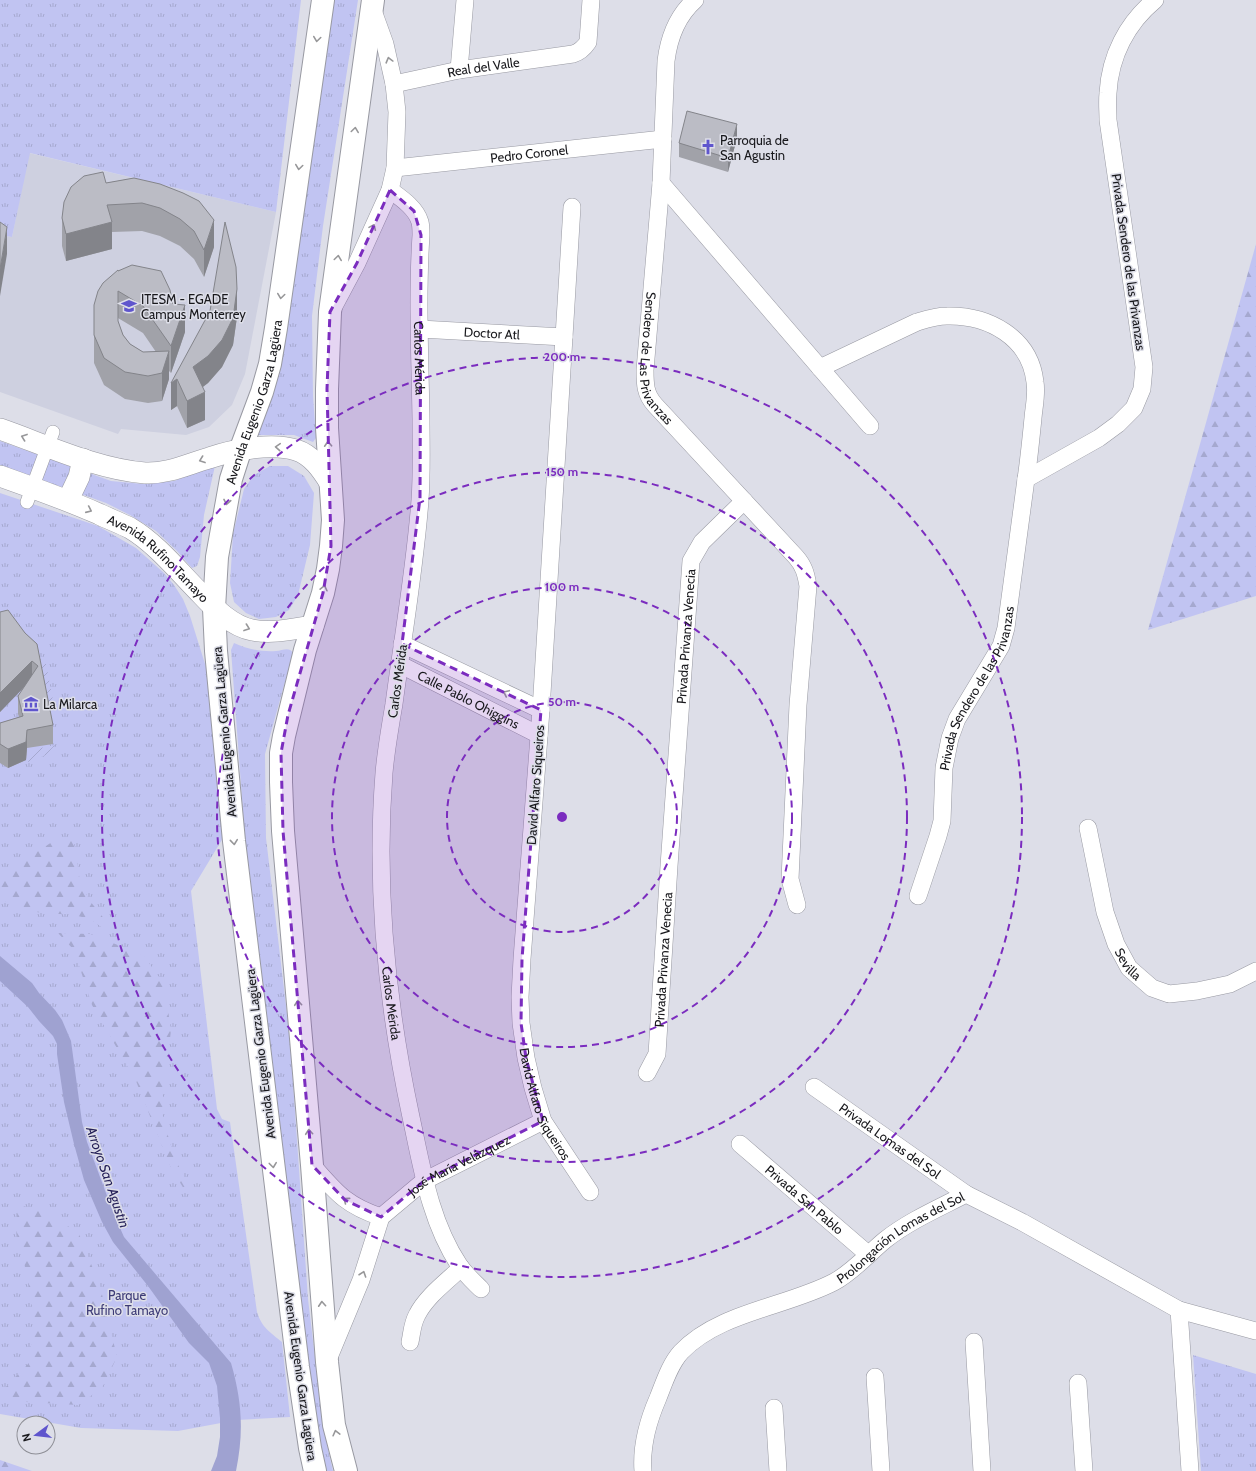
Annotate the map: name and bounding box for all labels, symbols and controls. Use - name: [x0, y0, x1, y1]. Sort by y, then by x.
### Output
- one-way arrow: [313, 36, 322, 42]
- street label: Real del Valle: [446, 54, 521, 80]
- one-way arrow: [385, 57, 394, 64]
- one-way arrow: [350, 127, 359, 133]
- place label: Parroquia de San Agustin: [720, 132, 789, 163]
- church icon: Parroquia de San Agustin: [699, 138, 717, 156]
- street label: Pedro Coronel: [489, 141, 569, 166]
- one-way arrow: [295, 164, 304, 170]
- street label: Privada Sendero de las Privanzas: [1109, 172, 1149, 352]
- one-way arrow: [368, 224, 376, 232]
- one-way arrow: [333, 255, 342, 261]
- place label: ITESM - EGADE Campus Monterrey: [141, 291, 246, 322]
- street label: Sendero de Las Privanzas: [637, 291, 677, 428]
- one-way arrow: [277, 293, 286, 299]
- school or university icon: ITESM - EGADE Campus Monterrey: [120, 297, 138, 315]
- street label: Avenida Eugenio Garza Lagüera: [222, 318, 285, 486]
- street label: Carlos Mérida: [411, 321, 429, 396]
- street label: Doctor Atl: [463, 323, 520, 343]
- text: 200 m: [544, 349, 580, 364]
- one-way arrow: [20, 434, 27, 442]
- one-way arrow: [324, 441, 332, 447]
- one-way arrow: [275, 443, 281, 452]
- one-way arrow: [199, 455, 206, 464]
- text: 150 m: [546, 464, 578, 479]
- one-way arrow: [223, 499, 231, 505]
- one-way arrow: [85, 505, 92, 513]
- street label: Avenida Rufino Tamayo: [105, 511, 212, 606]
- street label: Privada Privanza Venecia: [673, 568, 698, 704]
- text: 100 m: [545, 579, 579, 594]
- one-way arrow: [319, 585, 327, 591]
- street label: Privada Sendero de las Privanzas: [936, 605, 1017, 772]
- one-way arrow: [243, 623, 250, 631]
- street label: Carlos Mérida: [384, 642, 410, 719]
- street label: Avenida Eugenio Garza Lagüera: [209, 645, 239, 818]
- street label: Calle Pablo Ohiggins: [415, 667, 523, 732]
- one-way arrow: [503, 690, 510, 698]
- text: 50 m: [548, 694, 576, 709]
- museum icon: La Milarca: [22, 695, 40, 713]
- place label: La Milarca: [43, 696, 98, 712]
- street label: David Alfaro Siqueiros: [523, 724, 547, 846]
- centre of rings: [555, 810, 569, 824]
- one-way arrow: [230, 839, 239, 845]
- street label: Privada Privanza Venecia: [651, 891, 675, 1028]
- street label: Sevilla: [1112, 945, 1145, 984]
- street label: Carlos Mérida: [379, 966, 405, 1042]
- street label: Avenida Eugenio Garza Lagüera: [242, 967, 278, 1140]
- one-way arrow: [294, 1000, 303, 1006]
- street label: David Alfaro Siqueiros: [517, 1047, 575, 1163]
- street label: Privada Lomas del Sol: [836, 1099, 944, 1182]
- water label: Arroyo San Agustin: [82, 1123, 134, 1230]
- one-way arrow: [305, 1129, 314, 1135]
- street label: José María Velázquez: [404, 1131, 512, 1200]
- street label: Privada San Pablo: [762, 1161, 847, 1238]
- one-way arrow: [269, 1162, 278, 1168]
- street label: Prolongación Lomas del Sol: [833, 1188, 967, 1287]
- one-way arrow: [343, 1198, 350, 1205]
- one-way arrow: [358, 1271, 366, 1278]
- park label: Parque Rufino Tamayo: [86, 1287, 168, 1318]
- street label: Avenida Eugenio Garza Lagüera: [281, 1290, 321, 1463]
- one-way arrow: [318, 1301, 327, 1307]
- north arrow: [16, 1415, 56, 1455]
- one-way arrow: [333, 1430, 341, 1436]
- text: N: [19, 1432, 34, 1443]

